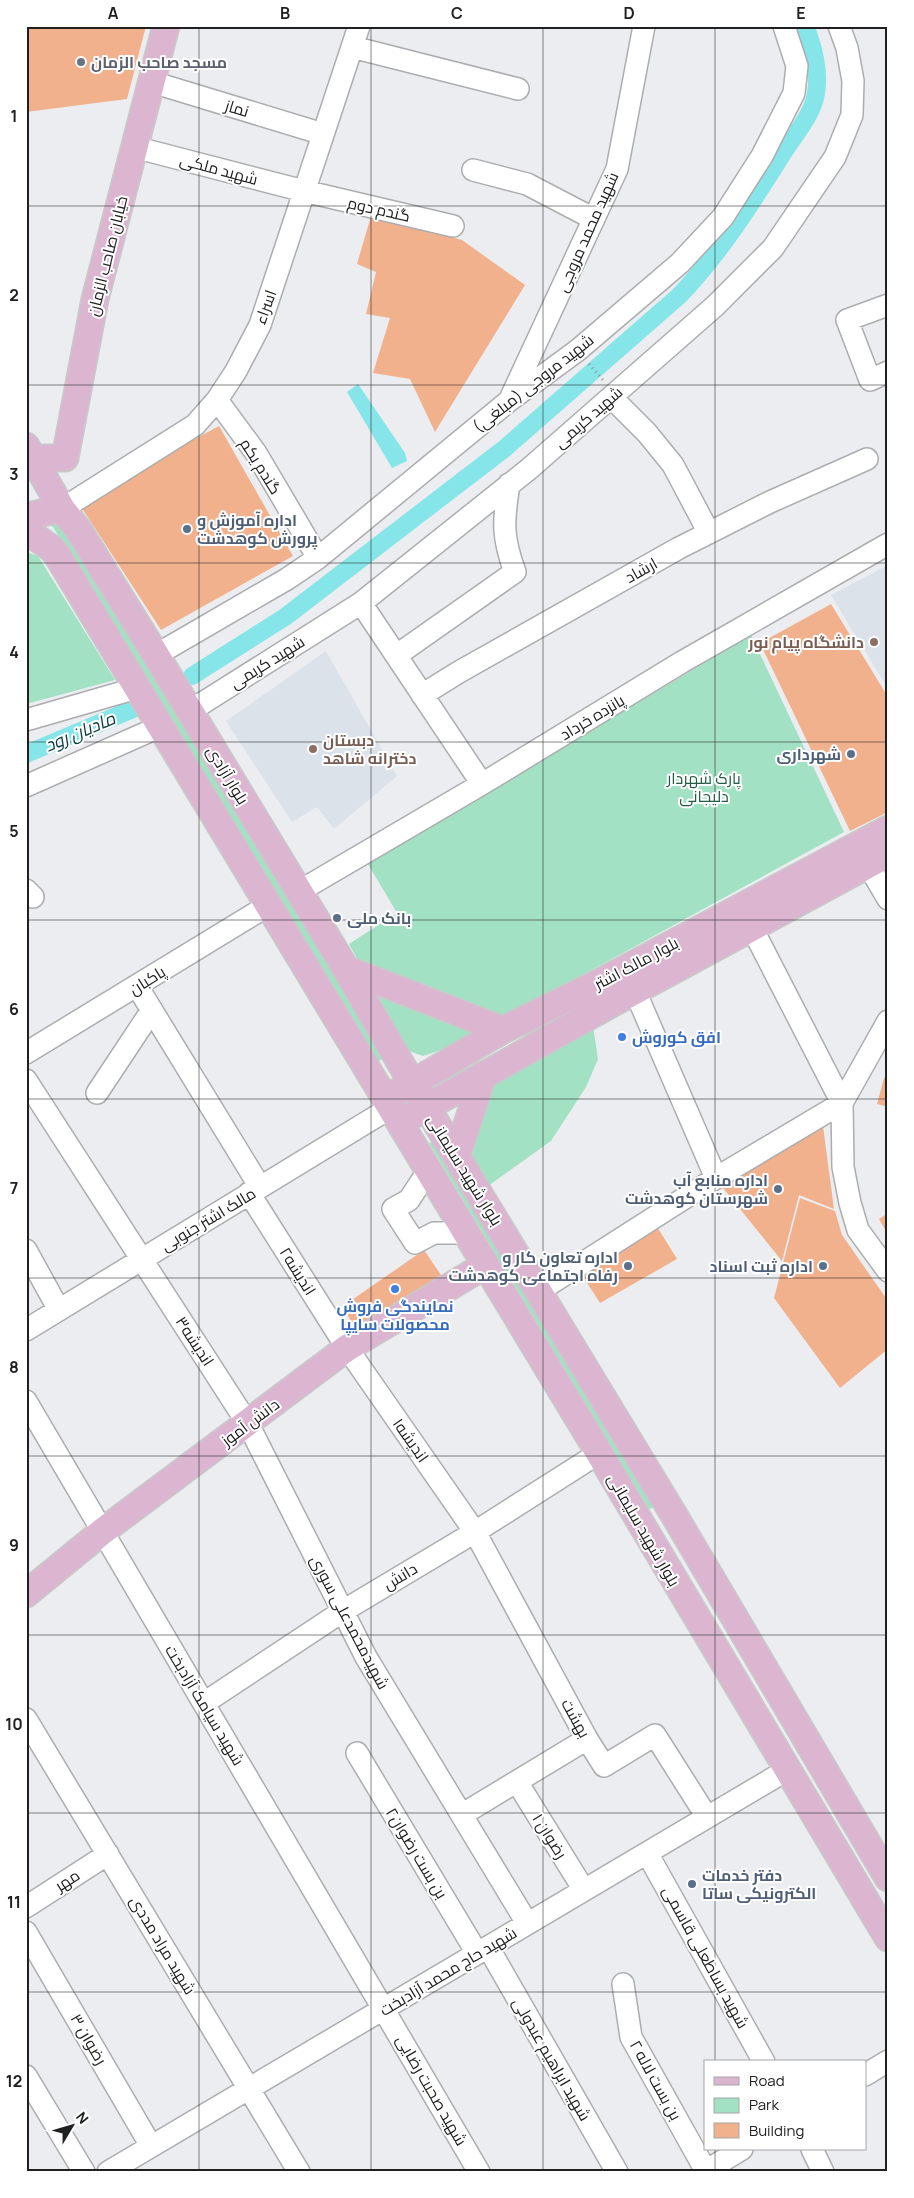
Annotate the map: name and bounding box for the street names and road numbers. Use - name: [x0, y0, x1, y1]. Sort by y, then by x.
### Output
- street label: نماز: [221, 94, 252, 122]
- street label: شهید ملکی: [177, 148, 261, 190]
- street label: شهید محمد مروجی: [551, 168, 623, 296]
- street label: گندم دوم: [345, 191, 413, 228]
- street label: خیابان صاحب الزمان: [81, 194, 133, 318]
- street label: اسراء: [249, 287, 281, 327]
- street label: شهید مروجی (مبلغی): [468, 329, 598, 437]
- street label: شهید کریمی: [549, 381, 627, 453]
- street label: گندم یکم: [234, 434, 287, 499]
- street label: ارشاد: [621, 552, 661, 588]
- street label: شهید کریمی: [225, 630, 309, 694]
- street label: پانزده خرداد: [556, 689, 630, 746]
- street label: بلوار آزادی: [202, 741, 254, 809]
- street label: بلوار مالک اشتر: [589, 931, 682, 995]
- street label: پاکبان: [125, 960, 171, 1001]
- street label: بلوار شهید سلیمانی: [422, 1110, 508, 1230]
- street label: مالک اشتر جنوبی: [156, 1182, 260, 1256]
- street label: اندیشه۲: [275, 1243, 321, 1299]
- street label: اندیشه۳: [171, 1312, 219, 1370]
- street label: دانش آموز: [216, 1393, 284, 1452]
- street label: اندیشه۱: [388, 1413, 434, 1467]
- street label: بلوار شهید سلیمانی: [603, 1469, 685, 1591]
- street label: شهیدمحمدعلی سوری: [305, 1551, 395, 1693]
- street label: دانش: [379, 1557, 421, 1595]
- street label: شهید سیامک آزادبخت: [160, 1641, 250, 1769]
- street label: بهشت: [556, 1694, 596, 1742]
- street label: بن بست رضوان۲: [381, 1803, 453, 1903]
- street label: رضوان ۱: [528, 1809, 572, 1863]
- street label: مهر: [49, 1864, 84, 1897]
- street label: شهید بساطعلی قاسمی: [658, 1882, 754, 2032]
- street label: شهید مراد مددی: [125, 1892, 201, 1998]
- street label: شهید حاج محمد آزادبخت: [375, 1921, 521, 2022]
- street label: شهید ابراهیم عبدولی: [507, 1993, 596, 2125]
- street label: رضوان ۳: [66, 2009, 112, 2069]
- street label: شهید صحبت رضایی: [391, 2031, 473, 2149]
- street label: بن بست لاله ۲: [625, 2036, 687, 2124]

